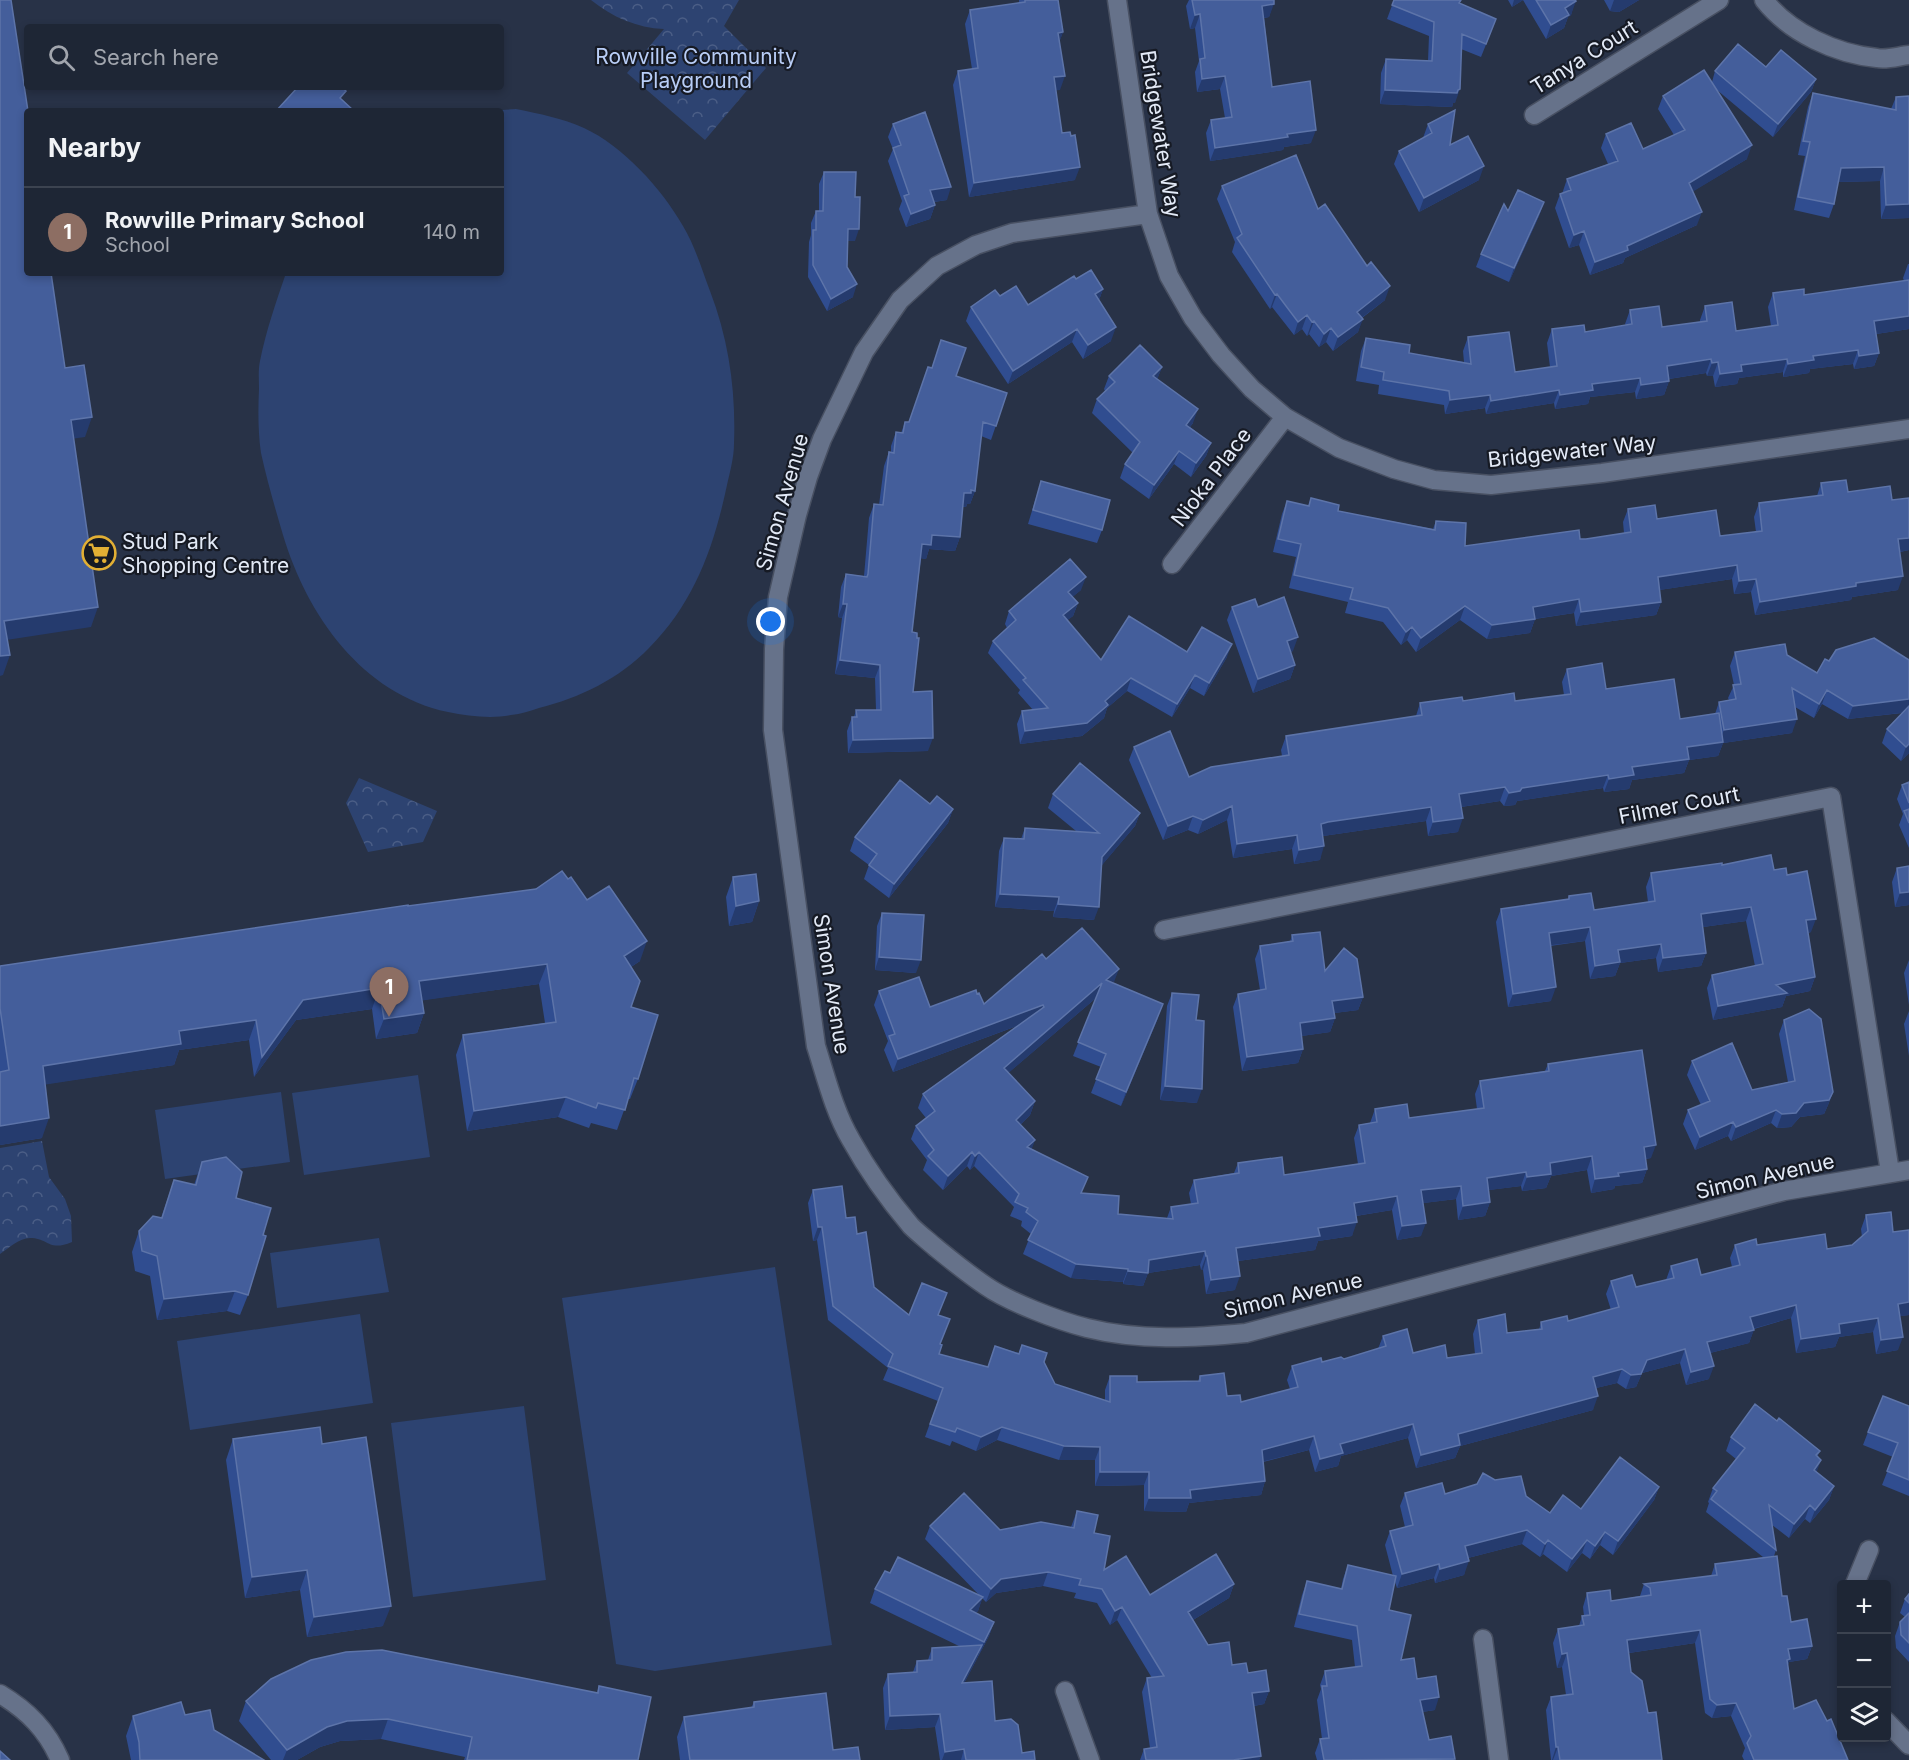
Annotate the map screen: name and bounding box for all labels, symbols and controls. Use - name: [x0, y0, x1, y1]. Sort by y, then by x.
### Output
- street label: Tanya Court: [1526, 14, 1642, 100]
- search box: [24, 24, 504, 90]
- icon: search: [45, 41, 78, 74]
- text: Search here: [93, 44, 219, 70]
- park label: Rowville Community Playground: [595, 44, 797, 93]
- street label: Bridgewater Way: [1135, 48, 1187, 220]
- text: Nearby: [48, 132, 141, 163]
- text: Rowville Primary School: [105, 207, 364, 233]
- text: 1: [63, 220, 72, 244]
- text: 140 m: [423, 220, 480, 244]
- text: School: [105, 233, 170, 257]
- street label: Nioka Place: [1166, 423, 1256, 531]
- street label: Simon Avenue: [750, 430, 814, 574]
- street label: Bridgewater Way: [1487, 430, 1658, 472]
- place label: Stud Park Shopping Centre: [122, 529, 289, 578]
- supermarket icon: Stud Park Shopping Centre: [81, 535, 117, 571]
- your location: [756, 607, 785, 636]
- street label: Filmer Court: [1616, 781, 1742, 829]
- street label: Simon Avenue: [809, 912, 855, 1056]
- pin: 1: [370, 968, 408, 1017]
- street label: Simon Avenue: [1693, 1148, 1837, 1204]
- street label: Simon Avenue: [1221, 1267, 1365, 1323]
- map controls: [1837, 1580, 1891, 1742]
- button: +: [1837, 1580, 1891, 1634]
- button: −: [1837, 1634, 1891, 1688]
- button: layers: [1837, 1688, 1891, 1742]

